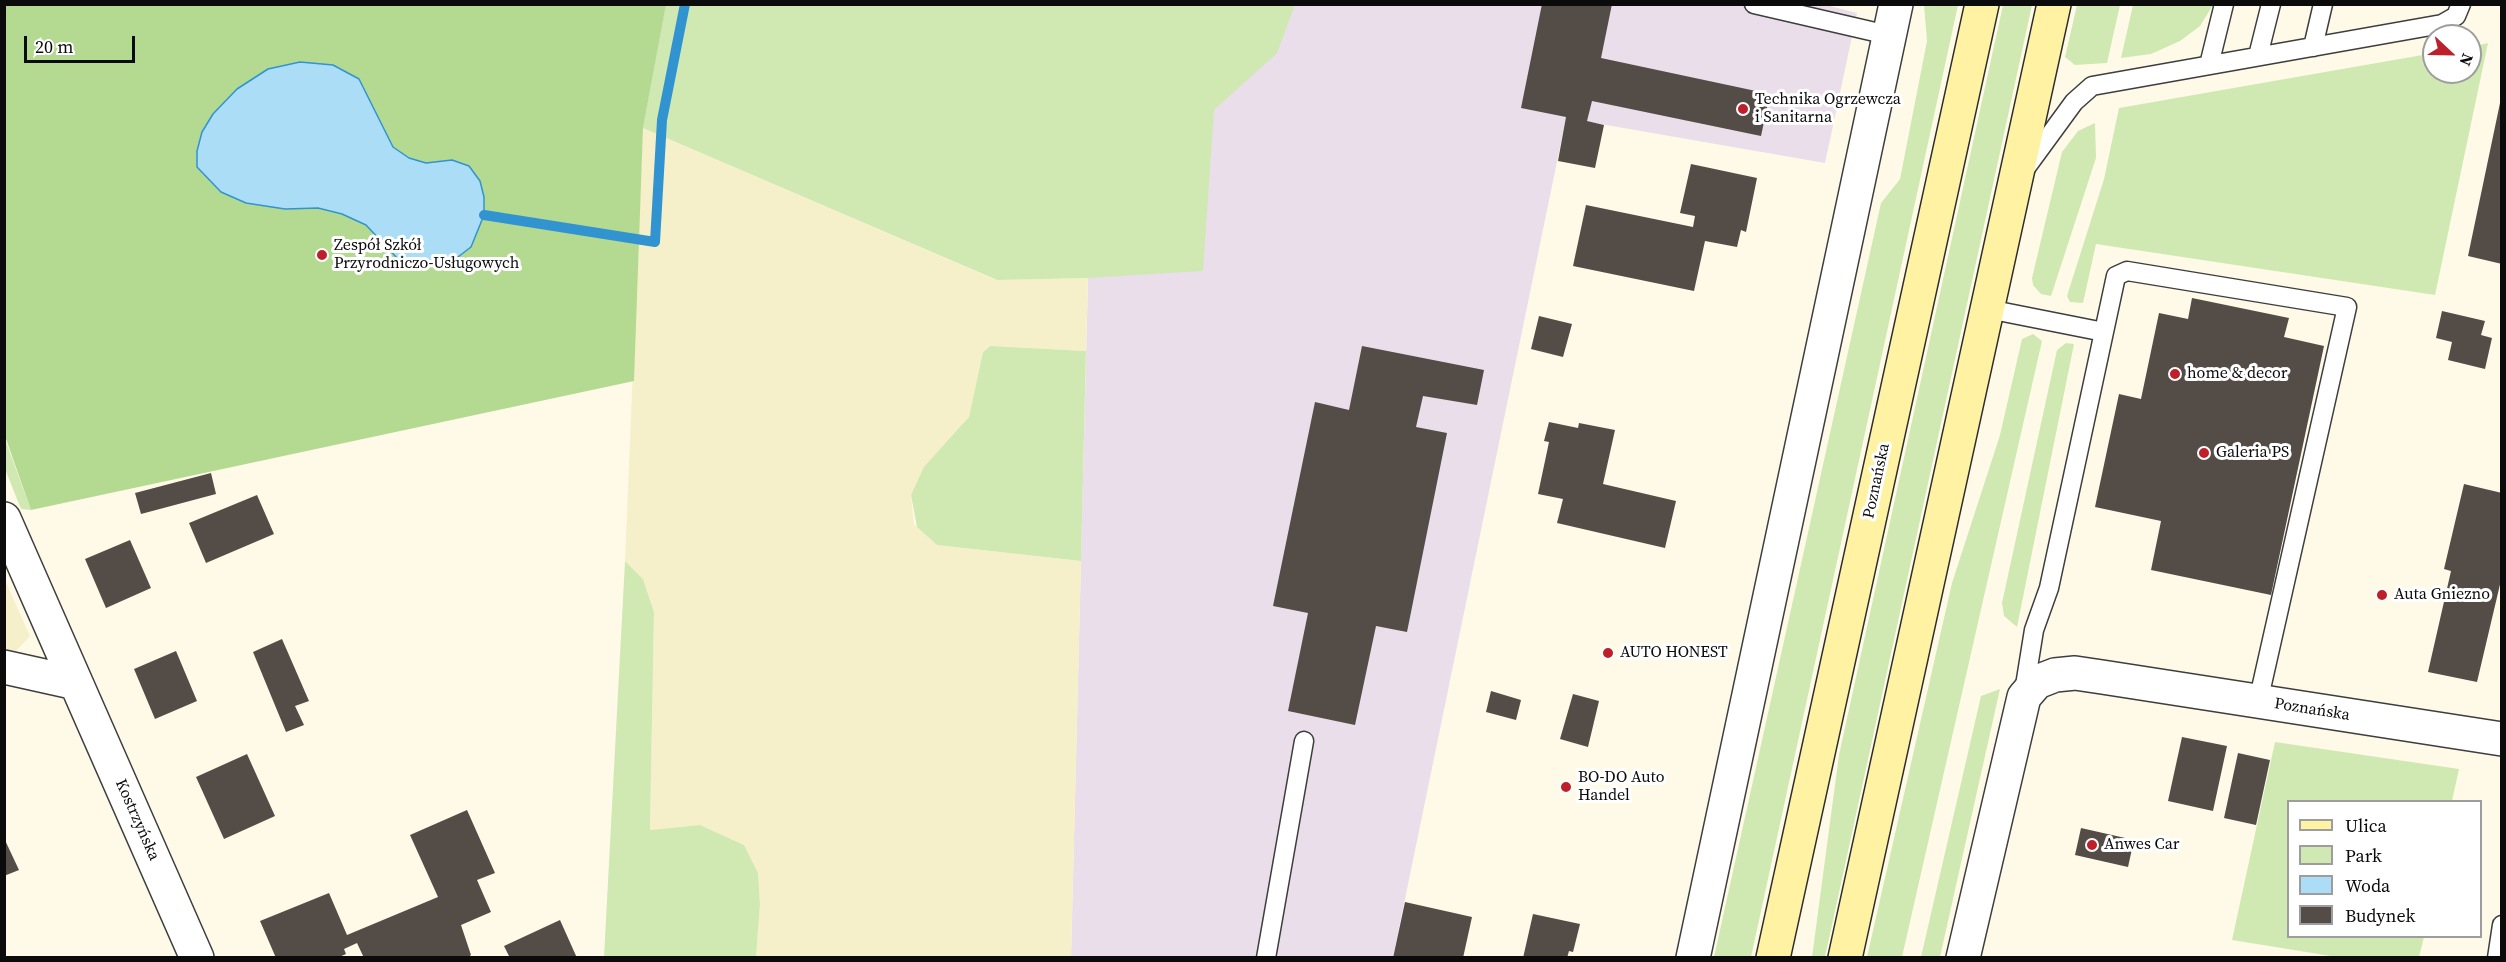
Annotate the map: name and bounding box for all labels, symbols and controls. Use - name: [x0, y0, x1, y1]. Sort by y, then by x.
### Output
- scale bar: [27, 24, 138, 62]
- north arrow: [2422, 24, 2482, 84]
- text: 20 m: [35, 34, 73, 59]
- text: N: [2454, 50, 2479, 70]
- place label: Technika Ogrzewcza i Sanitarna: [1755, 90, 1901, 128]
- marker: Technika Ogrzewcza i Sanitarna: [1736, 102, 1750, 116]
- place label: Zespół Szkół Przyrodniczo-Usługowych: [334, 236, 519, 274]
- marker: Zespół Szkół Przyrodniczo-Usługowych: [315, 248, 329, 262]
- place label: home & decor: [2187, 364, 2288, 384]
- marker: home & decor: [2168, 367, 2182, 381]
- street label: Poznańska: [1860, 442, 1894, 520]
- place label: Galeria PS: [2216, 443, 2289, 463]
- marker: Galeria PS: [2197, 446, 2211, 460]
- place label: Auta Gniezno: [2394, 585, 2490, 605]
- marker: Auta Gniezno: [2375, 588, 2389, 602]
- place label: AUTO HONEST: [1620, 643, 1728, 663]
- marker: AUTO HONEST: [1601, 646, 1615, 660]
- street label: Poznańska: [2273, 695, 2351, 725]
- place label: BO-DO Auto Handel: [1578, 768, 1665, 806]
- street label: Kostrzyńska: [111, 776, 163, 864]
- marker: BO-DO Auto Handel: [1559, 780, 1573, 794]
- legend: [2287, 800, 2482, 938]
- text: Ulica: [2345, 813, 2387, 838]
- place label: Anwes Car: [2104, 835, 2180, 855]
- marker: Anwes Car: [2085, 838, 2099, 852]
- text: Park: [2345, 843, 2382, 868]
- text: Woda: [2345, 873, 2390, 898]
- text: Budynek: [2345, 903, 2415, 928]

